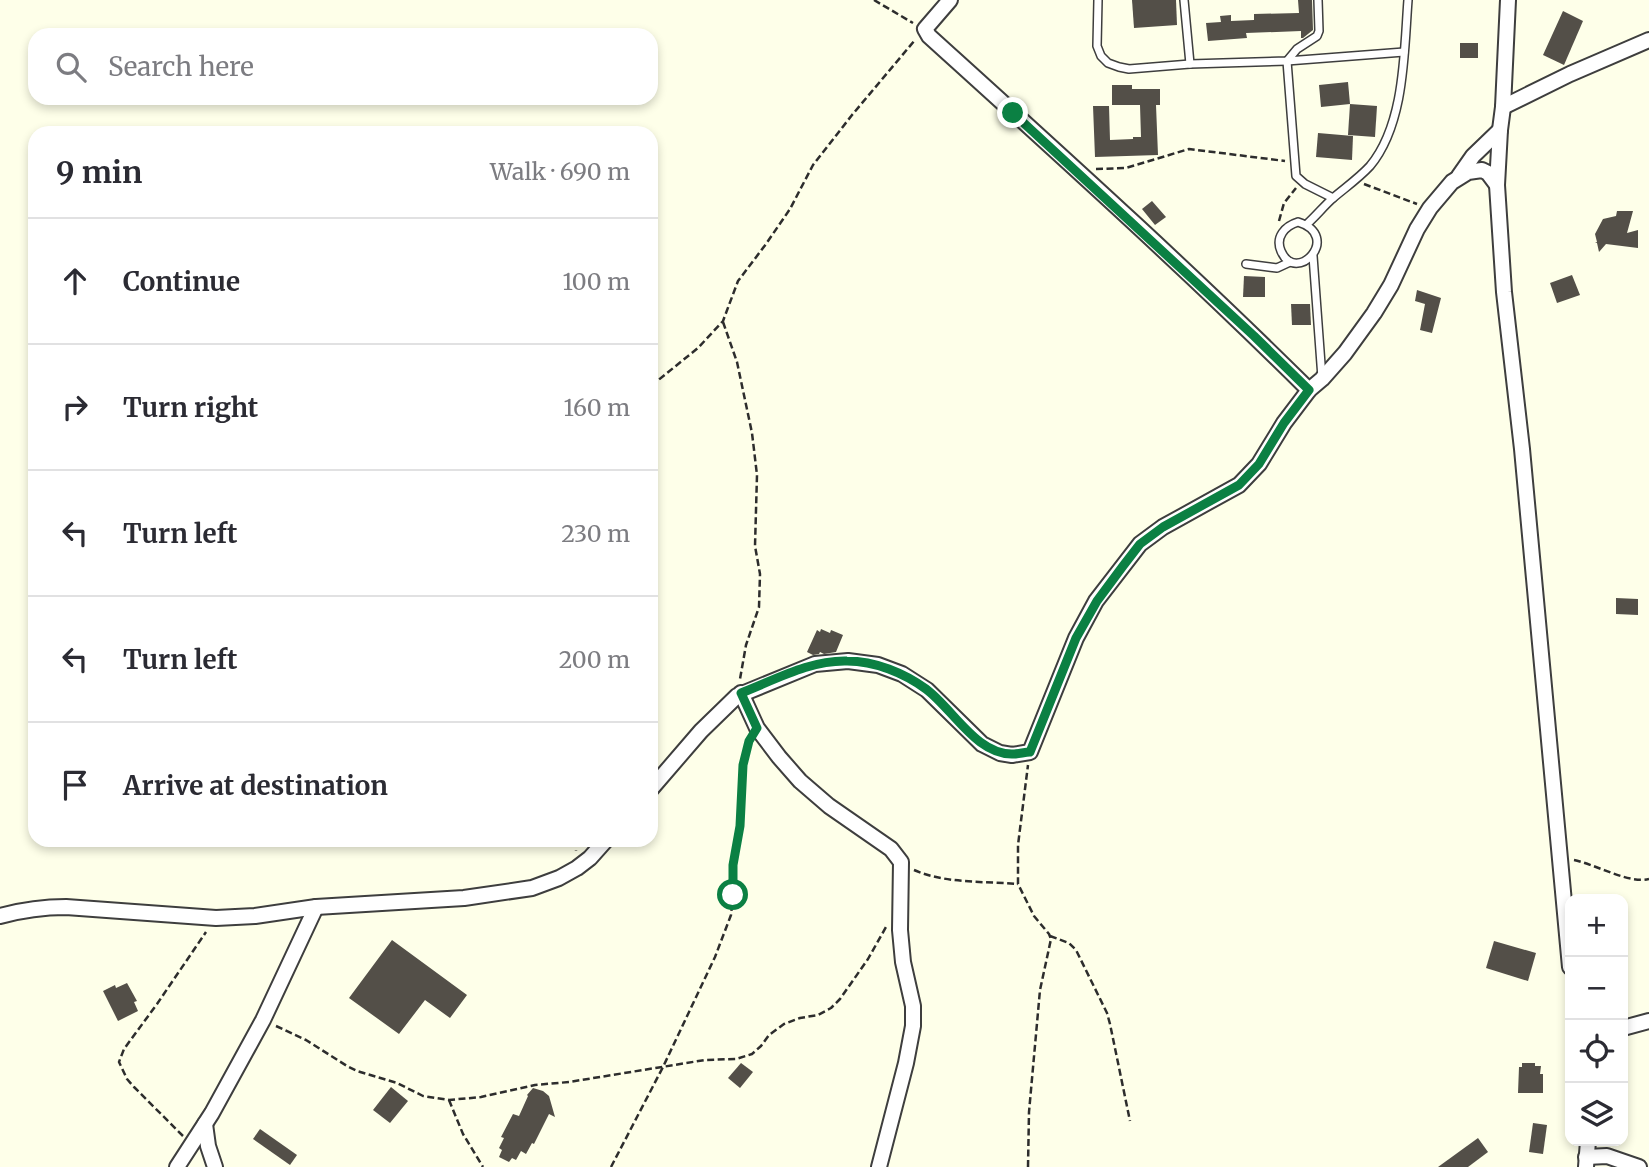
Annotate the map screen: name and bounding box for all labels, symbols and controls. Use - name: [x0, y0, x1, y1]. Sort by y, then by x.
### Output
- search box: [28, 28, 658, 105]
- icon: search: [52, 48, 90, 86]
- text: Search here: [108, 50, 254, 83]
- route end: [997, 97, 1028, 128]
- text: 9 min: [56, 153, 142, 191]
- text: Walk · 690 m: [490, 157, 630, 186]
- icon: ahead: [56, 262, 94, 300]
- text: Continue: [123, 265, 240, 298]
- text: 100 m: [562, 267, 630, 296]
- icon: right: [56, 388, 94, 426]
- text: Turn right: [123, 391, 258, 424]
- text: 160 m: [564, 393, 630, 422]
- icon: left: [56, 514, 94, 552]
- text: Turn left: [123, 517, 237, 550]
- text: 230 m: [561, 519, 630, 548]
- icon: left: [56, 640, 94, 678]
- text: Turn left: [123, 643, 237, 676]
- text: 200 m: [559, 645, 630, 674]
- icon: arrive: [56, 766, 94, 804]
- text: Arrive at destination: [123, 769, 388, 802]
- route start: [717, 879, 748, 910]
- map controls: [1565, 894, 1628, 1146]
- button: +: [1565, 894, 1628, 957]
- button: −: [1565, 957, 1628, 1020]
- button: locate: [1565, 1020, 1628, 1083]
- button: layers: [1565, 1083, 1628, 1146]

